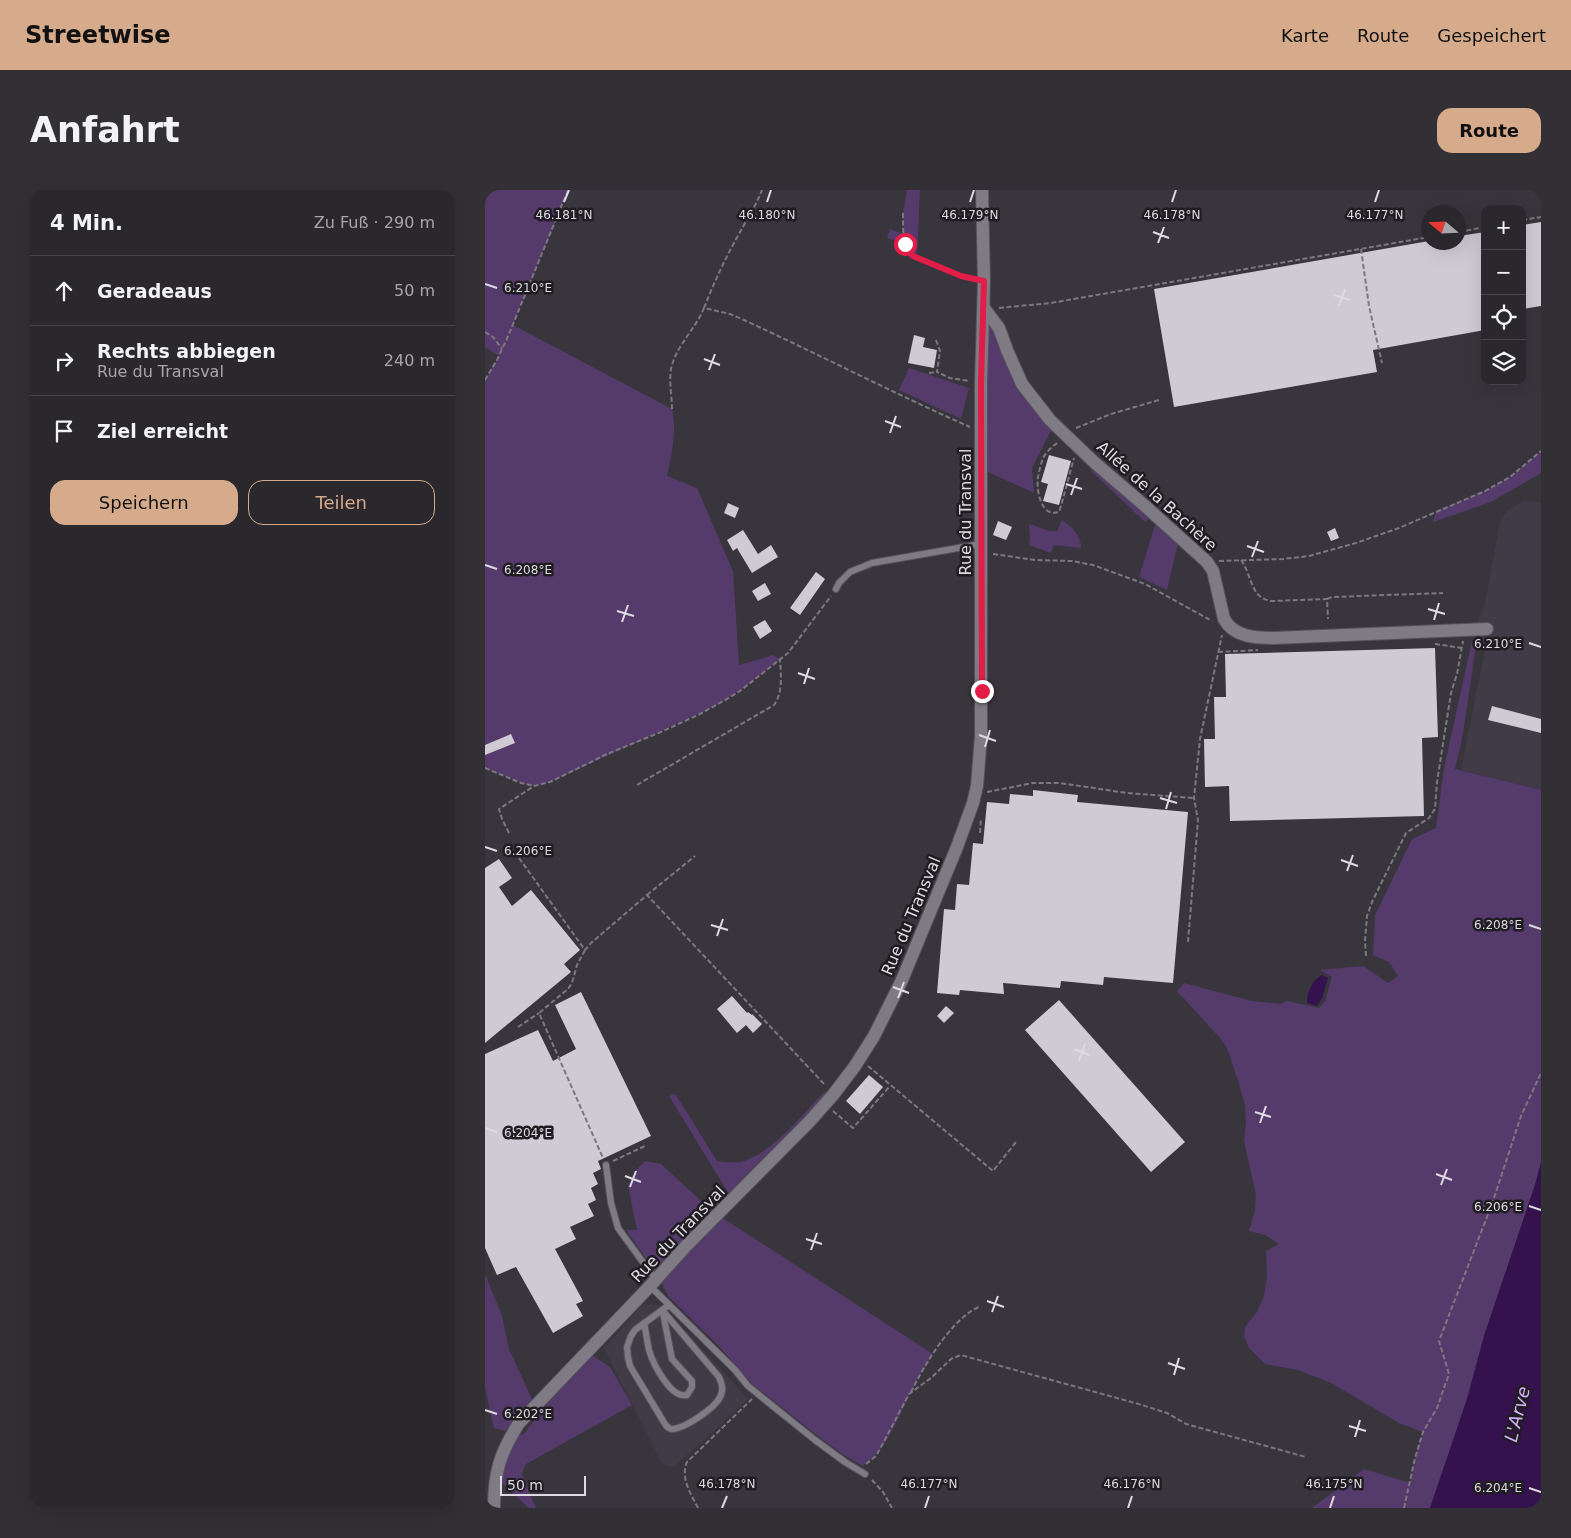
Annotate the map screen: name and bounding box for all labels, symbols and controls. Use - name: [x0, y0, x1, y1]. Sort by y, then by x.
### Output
- text: Streetwise: [25, 21, 171, 49]
- text: Karte: [1281, 25, 1329, 46]
- text: Route: [1357, 25, 1409, 46]
- text: Gespeichert: [1437, 25, 1546, 46]
- button: Route: [1437, 108, 1541, 153]
- text: Anfahrt: [30, 110, 180, 150]
- north arrow: [1421, 205, 1466, 250]
- map controls: [1481, 205, 1526, 385]
- button: +: [1481, 205, 1526, 250]
- text: 46.181°N: [536, 208, 592, 222]
- text: 46.180°N: [739, 208, 795, 222]
- text: 46.179°N: [942, 208, 998, 222]
- text: 46.178°N: [1144, 208, 1200, 222]
- text: 46.177°N: [1347, 208, 1403, 222]
- text: 4 Min.: [50, 211, 123, 235]
- text: Zu Fuß · 290 m: [314, 213, 435, 232]
- route start: [894, 233, 917, 256]
- button: −: [1481, 250, 1526, 295]
- icon: ahead: [50, 277, 78, 305]
- text: Geradeaus: [97, 280, 212, 302]
- text: 50 m: [394, 281, 435, 300]
- text: 6.210°E: [504, 281, 552, 295]
- button: locate: [1481, 295, 1526, 340]
- text: Rechts abbiegen: [97, 340, 276, 362]
- button: layers: [1481, 340, 1526, 385]
- icon: right: [50, 347, 78, 375]
- text: 240 m: [384, 351, 435, 370]
- text: Rue du Transval: [97, 362, 224, 381]
- icon: arrive: [50, 417, 78, 445]
- text: Ziel erreicht: [97, 420, 228, 442]
- street label: Allée de la Bachère: [1093, 437, 1221, 555]
- street label: Rue du Transval: [956, 449, 975, 575]
- button: Speichern: [50, 480, 238, 525]
- button: Teilen: [248, 480, 435, 525]
- text: 6.208°E: [504, 563, 552, 577]
- text: 6.210°E: [1474, 637, 1522, 651]
- route end: [971, 680, 994, 703]
- text: 6.206°E: [504, 844, 552, 858]
- street label: Rue du Transval: [877, 854, 945, 978]
- text: 6.208°E: [1474, 918, 1522, 932]
- text: 6.204°E: [504, 1126, 552, 1140]
- street label: Rue du Transval: [627, 1182, 729, 1286]
- text: 6.206°E: [1474, 1200, 1522, 1214]
- water label: L'Arve: [1500, 1384, 1534, 1444]
- text: 6.202°E: [504, 1407, 552, 1421]
- scale bar: [500, 1473, 586, 1496]
- text: 50 m: [507, 1477, 543, 1493]
- text: 46.178°N: [699, 1477, 755, 1491]
- text: 46.177°N: [901, 1477, 957, 1491]
- text: 46.176°N: [1104, 1477, 1160, 1491]
- text: 46.175°N: [1306, 1477, 1362, 1491]
- text: 6.204°E: [1474, 1481, 1522, 1495]

